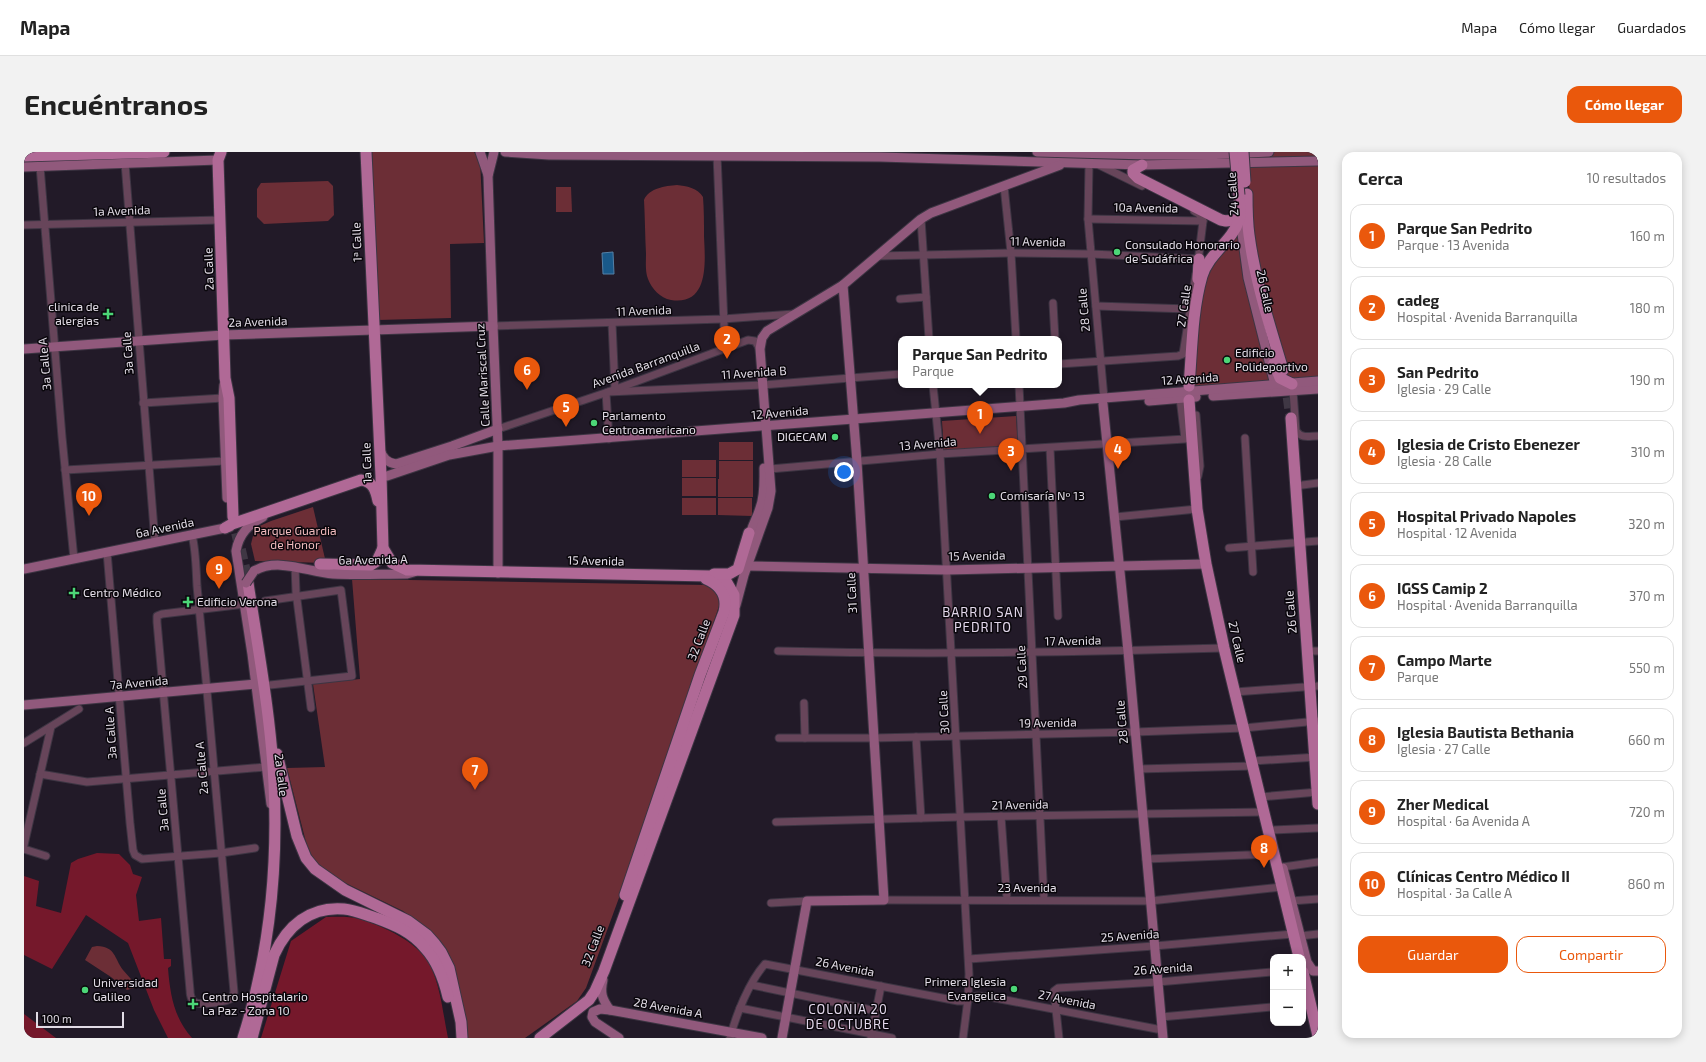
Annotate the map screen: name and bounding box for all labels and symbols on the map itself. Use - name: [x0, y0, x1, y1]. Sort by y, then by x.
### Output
- street label: 24 Calle: [1223, 172, 1241, 216]
- street label: 10a Avenida: [1114, 199, 1178, 215]
- street label: 1a Avenida: [93, 202, 151, 218]
- street label: 1ª Calle: [348, 222, 364, 262]
- street label: 11 Avenida: [1010, 234, 1066, 248]
- place label: Consulado Honorario de Sudáfrica: [1125, 237, 1240, 265]
- street label: 2a Calle: [200, 247, 216, 291]
- marker: Consulado Honorario de Sudáfrica: [1112, 247, 1122, 257]
- street label: 26 Calle: [1255, 268, 1277, 313]
- street label: 27 Calle: [1173, 284, 1193, 328]
- street label: 28 Calle: [1074, 288, 1092, 332]
- place label: clinica de alergias: [48, 299, 99, 327]
- street label: 11 Avenida: [616, 302, 672, 318]
- marker: clinica de alergias: [102, 308, 114, 320]
- street label: 2a Avenida: [228, 313, 288, 329]
- street label: Calle Mariscal Cruz: [472, 323, 492, 427]
- pin: 2: [714, 326, 740, 359]
- street label: 3a Calle: [119, 331, 135, 375]
- street label: 3a Calle A: [35, 337, 53, 391]
- street label: Avenida Barranquilla: [590, 338, 701, 390]
- place label: Edificio Polideportivo: [1235, 345, 1308, 373]
- marker: Edificio Polideportivo: [1222, 355, 1232, 365]
- pin: 6: [514, 357, 540, 390]
- street label: 11 Avenida B: [721, 363, 787, 381]
- street label: 12 Avenida: [1161, 369, 1219, 387]
- pin: 5: [553, 394, 579, 427]
- pin: 1: [967, 401, 993, 434]
- street label: 12 Avenida: [751, 403, 809, 421]
- place label: Parlamento Centroamericano: [602, 408, 696, 436]
- marker: Parlamento Centroamericano: [589, 418, 599, 428]
- place label: DIGECAM: [777, 429, 827, 443]
- marker: DIGECAM: [830, 432, 840, 442]
- street label: 13 Avenida: [899, 434, 957, 452]
- pin: 4: [1105, 436, 1131, 469]
- pin: 3: [998, 438, 1024, 471]
- street label: 1a Calle: [358, 442, 374, 484]
- your location: [834, 462, 854, 482]
- pin: 10: [76, 483, 102, 516]
- place label: Comisaría Nº 13: [1000, 488, 1085, 502]
- marker: Comisaría Nº 13: [987, 491, 997, 501]
- street label: 6a Avenida: [134, 514, 195, 540]
- park label: Parque Guardia de Honor: [253, 523, 337, 551]
- street label: 15 Avenida: [948, 548, 1006, 562]
- street label: 6a Avenida A: [338, 551, 408, 567]
- street label: 15 Avenida: [567, 553, 625, 567]
- pin: 9: [206, 556, 232, 589]
- street label: 31 Calle: [843, 572, 859, 614]
- place label: Centro Médico: [83, 585, 162, 599]
- marker: Centro Médico: [68, 587, 80, 599]
- street label: 26 Calle: [1281, 590, 1299, 634]
- place label: Edificio Verona: [197, 594, 277, 608]
- marker: Edificio Verona: [182, 596, 194, 608]
- district label: BARRIO SAN PEDRITO: [942, 604, 1024, 635]
- street label: 32 Calle: [684, 617, 712, 662]
- street label: 27 Calle: [1226, 619, 1250, 664]
- street label: 17 Avenida: [1045, 633, 1101, 647]
- street label: 29 Calle: [1013, 645, 1029, 689]
- street label: 7a Avenida: [109, 672, 169, 692]
- street label: 30 Calle: [935, 690, 951, 734]
- street label: 28 Calle: [1112, 700, 1130, 744]
- street label: 3a Calle A: [101, 706, 119, 760]
- street label: 19 Avenida: [1019, 715, 1077, 730]
- street label: 2a Calle A: [192, 741, 210, 795]
- street label: 2a Calle: [272, 753, 292, 797]
- pin: 7: [462, 757, 488, 790]
- street label: 3a Calle: [153, 788, 171, 832]
- street label: 21 Avenida: [991, 797, 1049, 811]
- pin: 8: [1251, 835, 1277, 868]
- street label: 23 Avenida: [997, 880, 1057, 894]
- street label: 32 Calle: [578, 923, 606, 968]
- street label: 25 Avenida: [1100, 926, 1160, 944]
- street label: 26 Avenida: [815, 953, 876, 979]
- street label: 26 Avenida: [1133, 959, 1193, 977]
- place label: Primera Iglesia Evangelica: [925, 974, 1006, 1002]
- place label: Universidad Galileo: [93, 975, 158, 1003]
- marker: Primera Iglesia Evangelica: [1009, 984, 1019, 994]
- marker: Universidad Galileo: [80, 985, 90, 995]
- street label: 27 Avenida: [1037, 987, 1097, 1011]
- place label: Centro Hospitalario La Paz - Zona 10: [202, 989, 308, 1017]
- street label: 28 Avenida A: [633, 994, 704, 1020]
- marker: Centro Hospitalario La Paz - Zona 10: [187, 998, 199, 1010]
- district label: COLONIA 20 DE OCTUBRE: [806, 1001, 890, 1032]
- scale bar: [36, 1010, 124, 1029]

